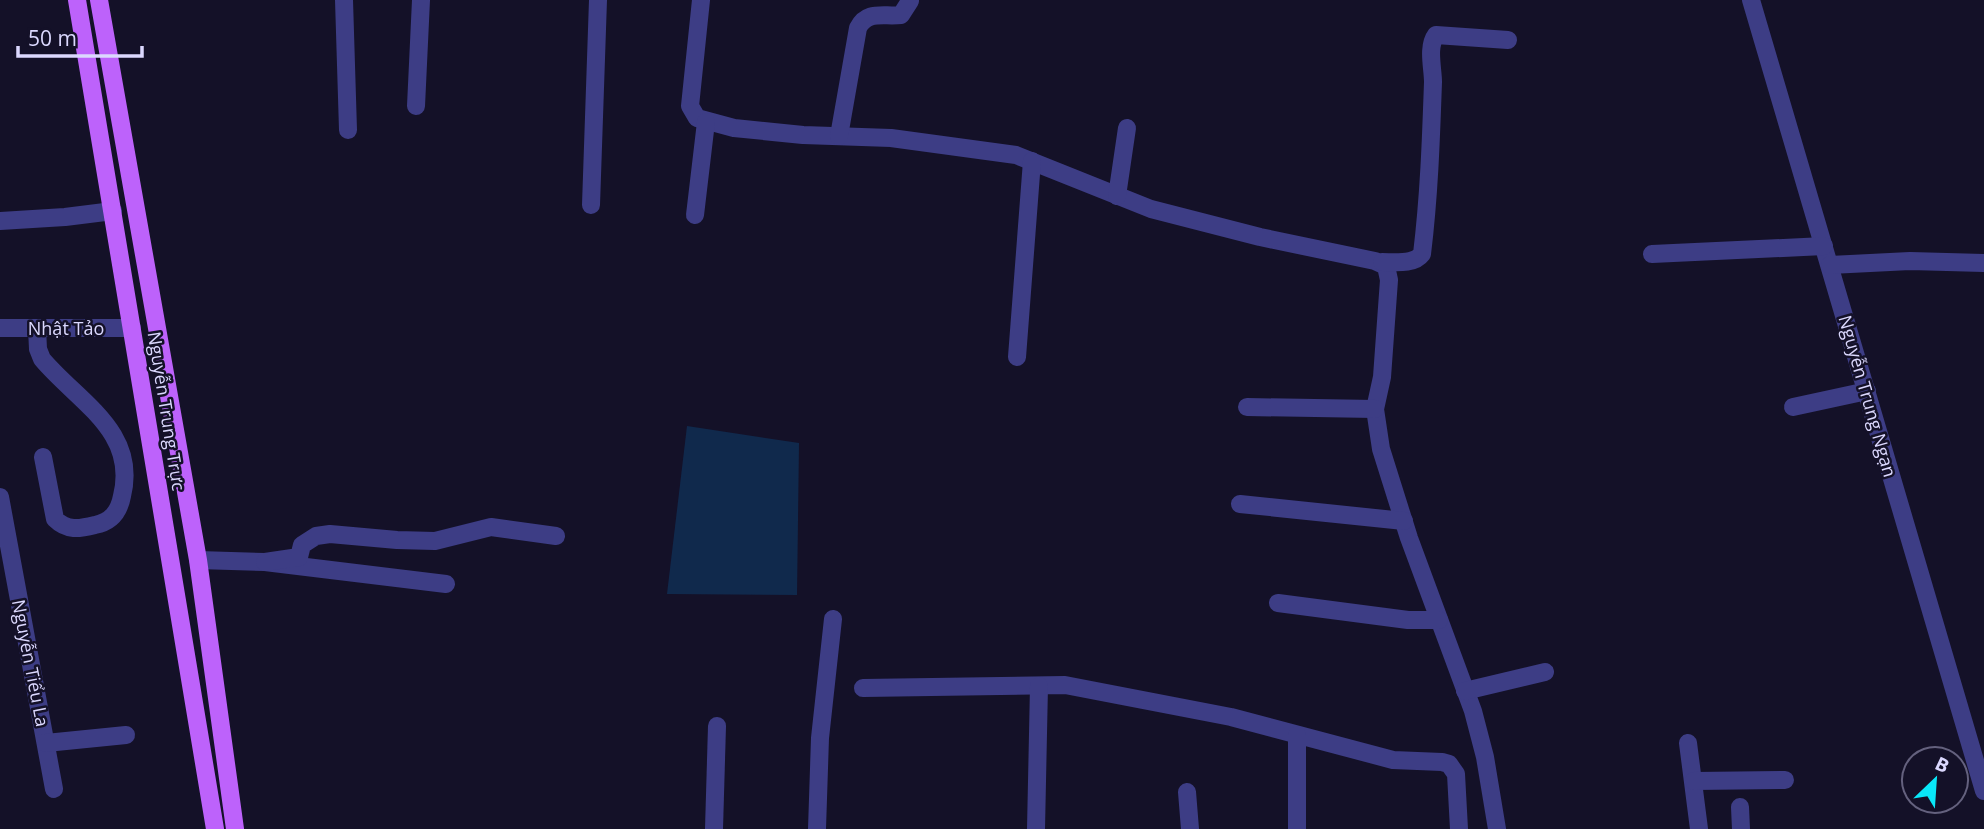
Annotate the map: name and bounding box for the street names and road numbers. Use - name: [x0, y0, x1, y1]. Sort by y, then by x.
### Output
- street label: Nguyễn Trung Ngạn: [1833, 312, 1903, 480]
- street label: Nhật Tảo: [28, 316, 104, 340]
- street label: Nguyễn Trung Trực: [143, 330, 191, 493]
- street label: Nguyễn Tiểu La: [7, 597, 55, 729]

